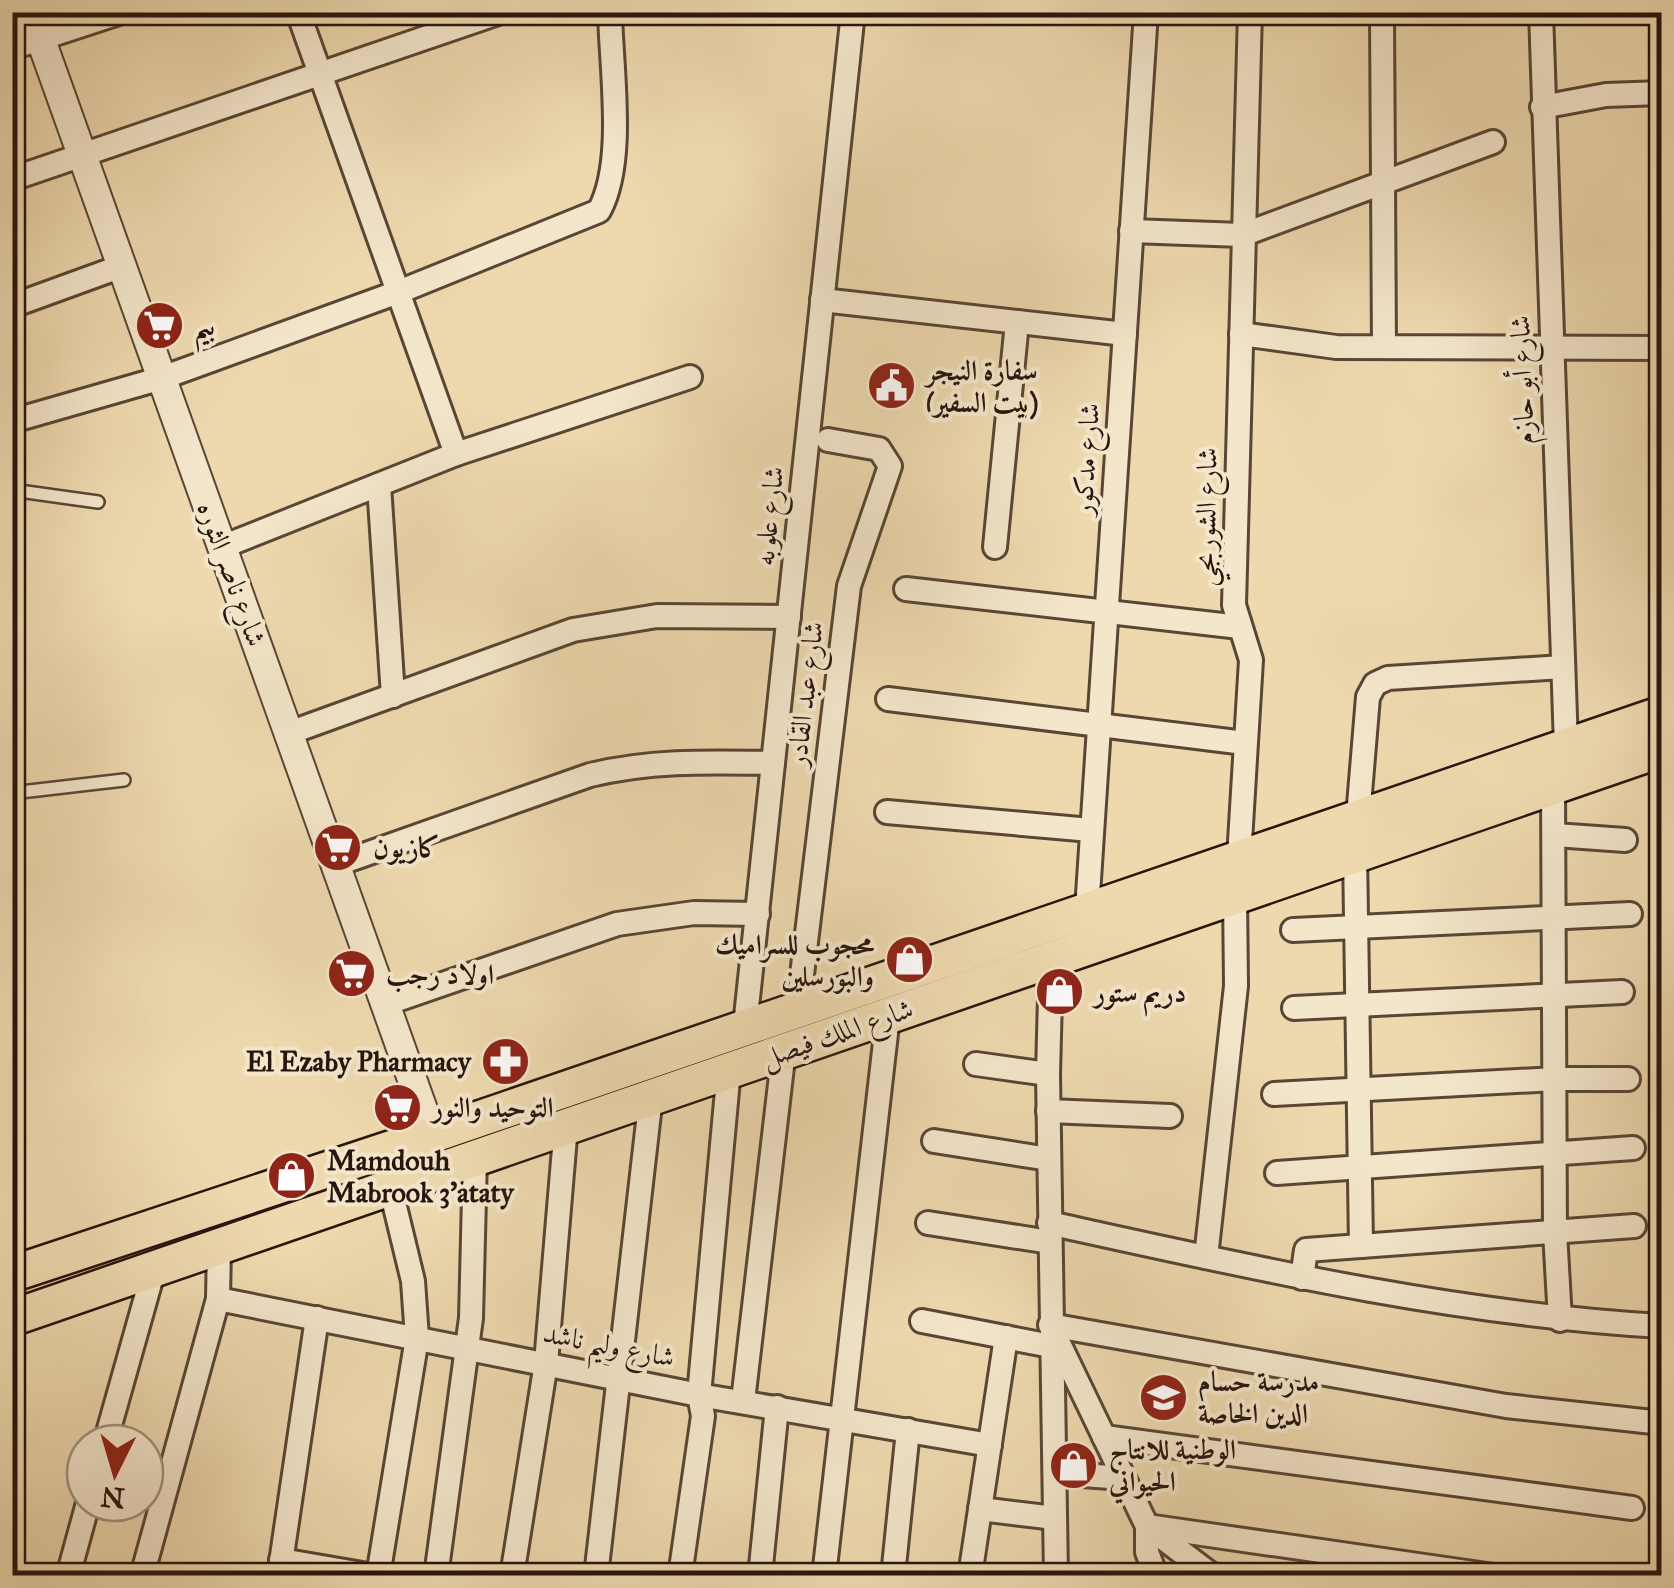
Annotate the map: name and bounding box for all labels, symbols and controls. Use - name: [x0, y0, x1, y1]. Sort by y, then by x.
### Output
- supermarket icon: بيم: [133, 299, 185, 351]
- place label: بيم: [194, 308, 215, 353]
- street label: شارع أبو حازم: [1500, 314, 1549, 445]
- place label: سفارة النيجر (بيت السفير): [923, 353, 1039, 420]
- public building icon: سفارة النيجر (بيت السفير): [865, 360, 917, 412]
- street label: شارع مدكور: [1064, 402, 1113, 520]
- street label: شارع الشوربجي: [1187, 447, 1234, 587]
- street label: شارع علوبه: [746, 465, 798, 568]
- street label: شارع ناصر الثوره: [184, 497, 274, 653]
- street label: شارع عبد القادر: [778, 620, 837, 772]
- supermarket icon: كازيون: [312, 821, 364, 873]
- place label: كازيون: [373, 830, 440, 865]
- place label: محجوب للسراميك والبورسلين: [715, 927, 875, 994]
- shop icon: محجوب للسراميك والبورسلين: [883, 934, 935, 986]
- supermarket icon: اولاد رجب: [325, 948, 377, 1000]
- place label: اولاد رجب: [386, 957, 494, 993]
- shop icon: دريم ستور: [1033, 966, 1085, 1018]
- place label: دريم ستور: [1091, 975, 1186, 1017]
- street label: شارع الملك فيصل: [756, 991, 920, 1081]
- pharmacy icon: El Ezaby Pharmacy: [480, 1035, 532, 1087]
- place label: El Ezaby Pharmacy: [246, 1044, 472, 1079]
- supermarket icon: التوحيد والنور: [371, 1081, 423, 1133]
- place label: التوحيد والنور: [429, 1090, 554, 1125]
- place label: Mamdouh Mabrook 3'ataty: [327, 1143, 514, 1210]
- shop icon: Mamdouh Mabrook 3'ataty: [266, 1150, 318, 1202]
- street label: شارع وليم ناشد: [538, 1315, 678, 1385]
- place label: مدرسة حسام الدين الخاصة: [1198, 1364, 1319, 1431]
- school or university icon: مدرسة حسام الدين الخاصة: [1137, 1371, 1189, 1423]
- north arrow: [65, 1423, 165, 1523]
- place label: الوطنية للانتاج الحيواني: [1108, 1432, 1236, 1504]
- shop icon: الوطنية للانتاج الحيواني: [1048, 1439, 1100, 1491]
- text: N: [99, 1479, 126, 1516]

